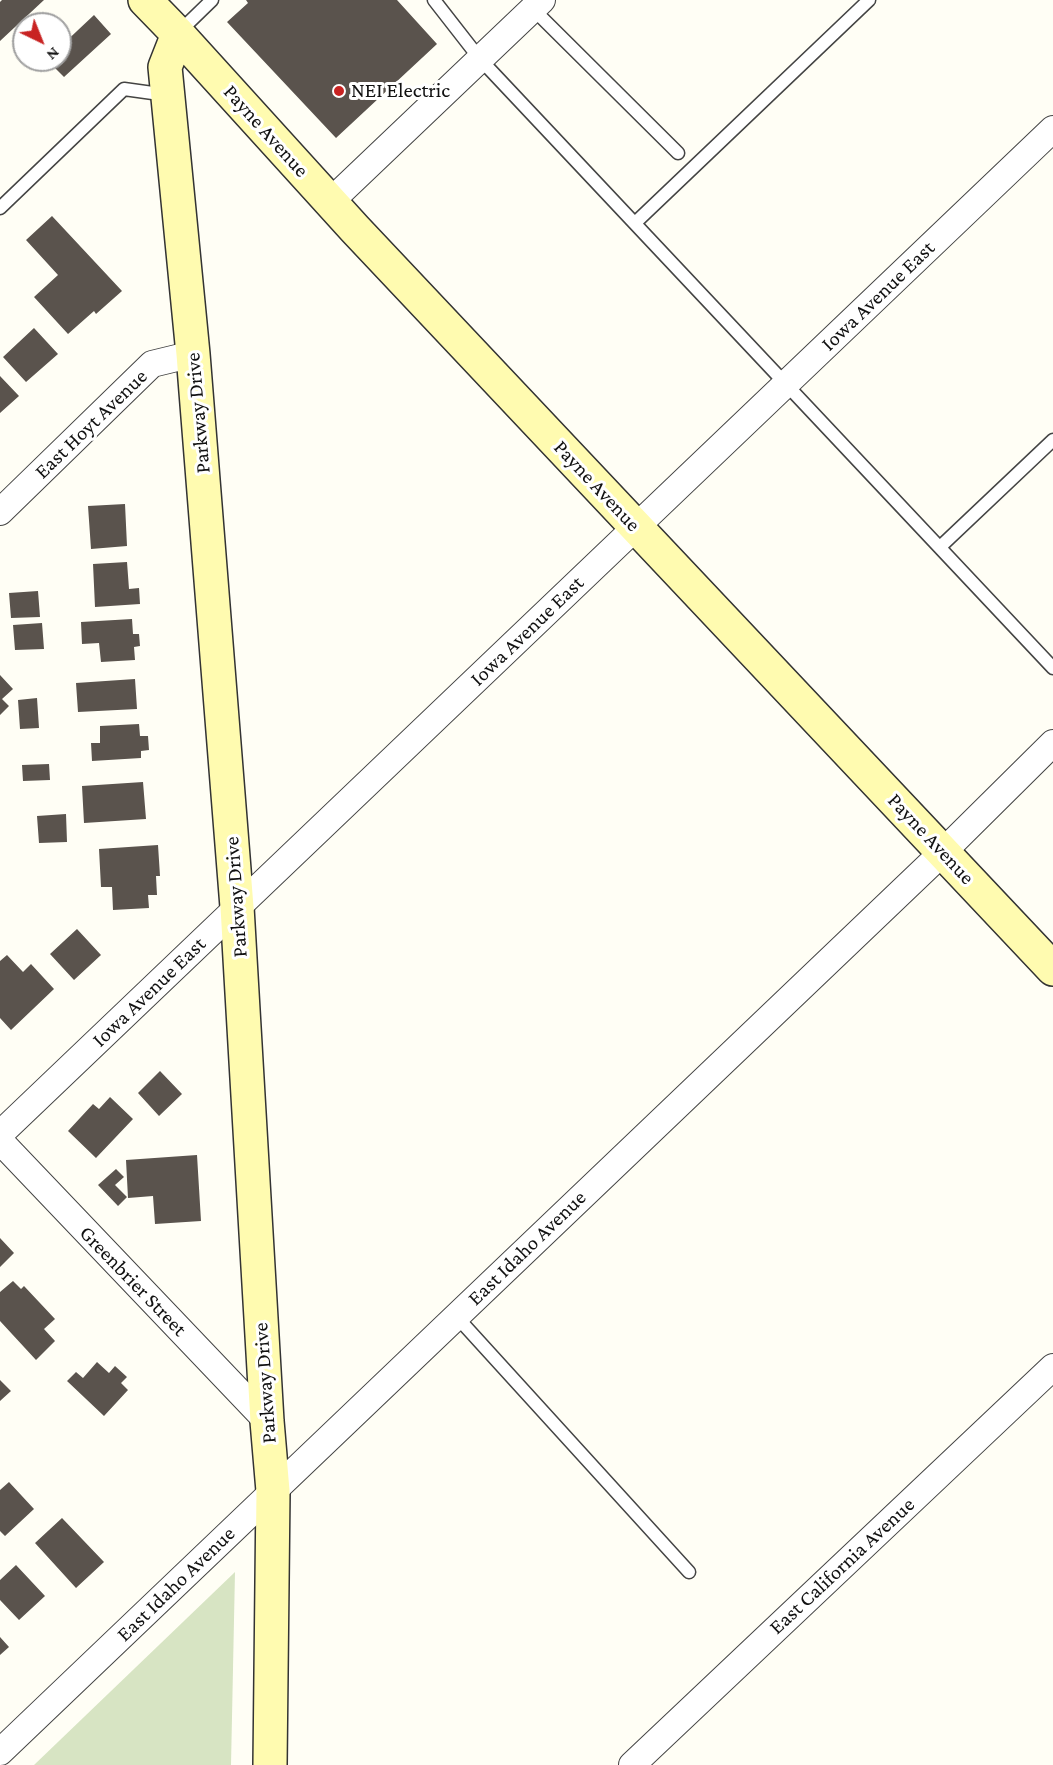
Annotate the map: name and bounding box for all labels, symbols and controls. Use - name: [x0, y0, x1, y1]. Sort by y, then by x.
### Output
- north arrow: [12, 12, 72, 72]
- text: N: [43, 44, 63, 64]
- place label: NEI Electric: [351, 78, 450, 104]
- street label: Payne Avenue: [218, 80, 314, 182]
- marker: NEI Electric: [332, 84, 346, 98]
- street label: Iowa Avenue East: [816, 236, 940, 356]
- street label: Parkway Drive: [180, 352, 216, 474]
- street label: East Hoyt Avenue: [29, 364, 153, 484]
- street label: Payne Avenue: [548, 435, 646, 537]
- street label: Iowa Avenue East: [465, 571, 589, 691]
- street label: Payne Avenue: [882, 788, 980, 890]
- street label: Parkway Drive: [219, 836, 253, 958]
- street label: Iowa Avenue East: [87, 932, 211, 1052]
- street label: East Idaho Avenue: [463, 1185, 591, 1311]
- street label: Greenbrier Street: [74, 1221, 192, 1341]
- street label: Parkway Drive: [248, 1322, 282, 1444]
- street label: East California Avenue: [764, 1492, 920, 1640]
- street label: East Idaho Avenue: [112, 1521, 240, 1647]

